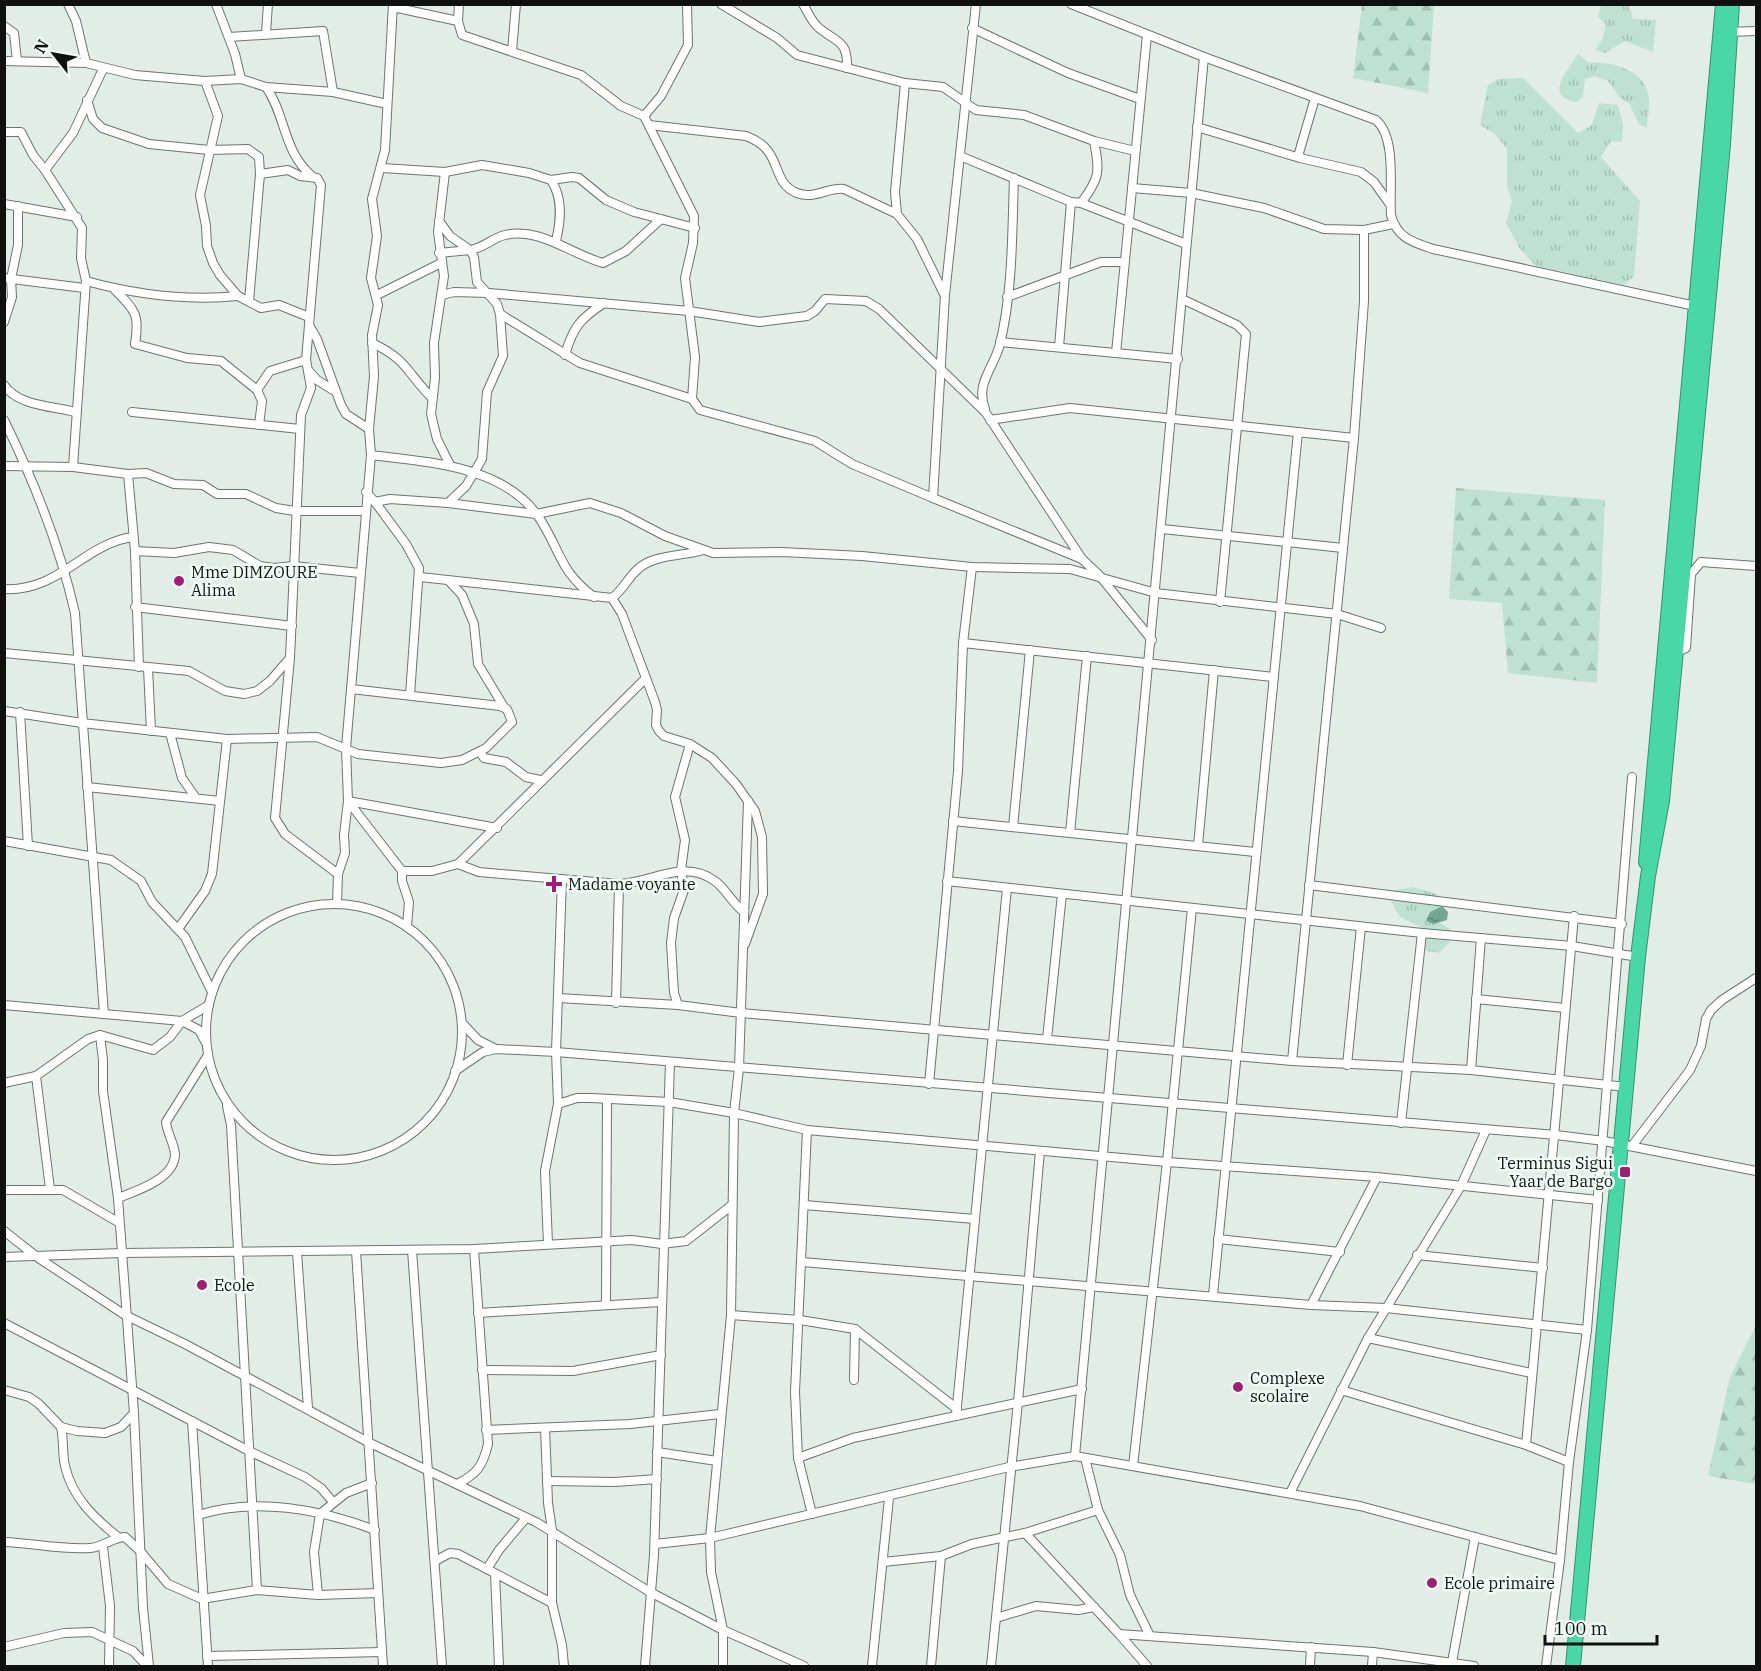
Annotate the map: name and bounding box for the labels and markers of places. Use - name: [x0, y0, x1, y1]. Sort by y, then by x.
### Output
- place label: Mme DIMZOURE Alima: [191, 562, 317, 600]
- marker: Mme DIMZOURE Alima: [172, 574, 186, 588]
- place label: Madame voyante: [568, 874, 696, 894]
- marker: Madame voyante: [545, 875, 563, 893]
- place label: Terminus Sigui Yaar de Bargo: [1498, 1153, 1613, 1191]
- marker: Terminus Sigui Yaar de Bargo: [1618, 1165, 1632, 1179]
- place label: Ecole: [214, 1275, 255, 1295]
- marker: Ecole: [195, 1278, 209, 1292]
- place label: Complexe scolaire: [1250, 1368, 1325, 1406]
- marker: Complexe scolaire: [1231, 1380, 1245, 1394]
- place label: Ecole primaire: [1444, 1573, 1555, 1593]
- marker: Ecole primaire: [1425, 1576, 1439, 1590]

